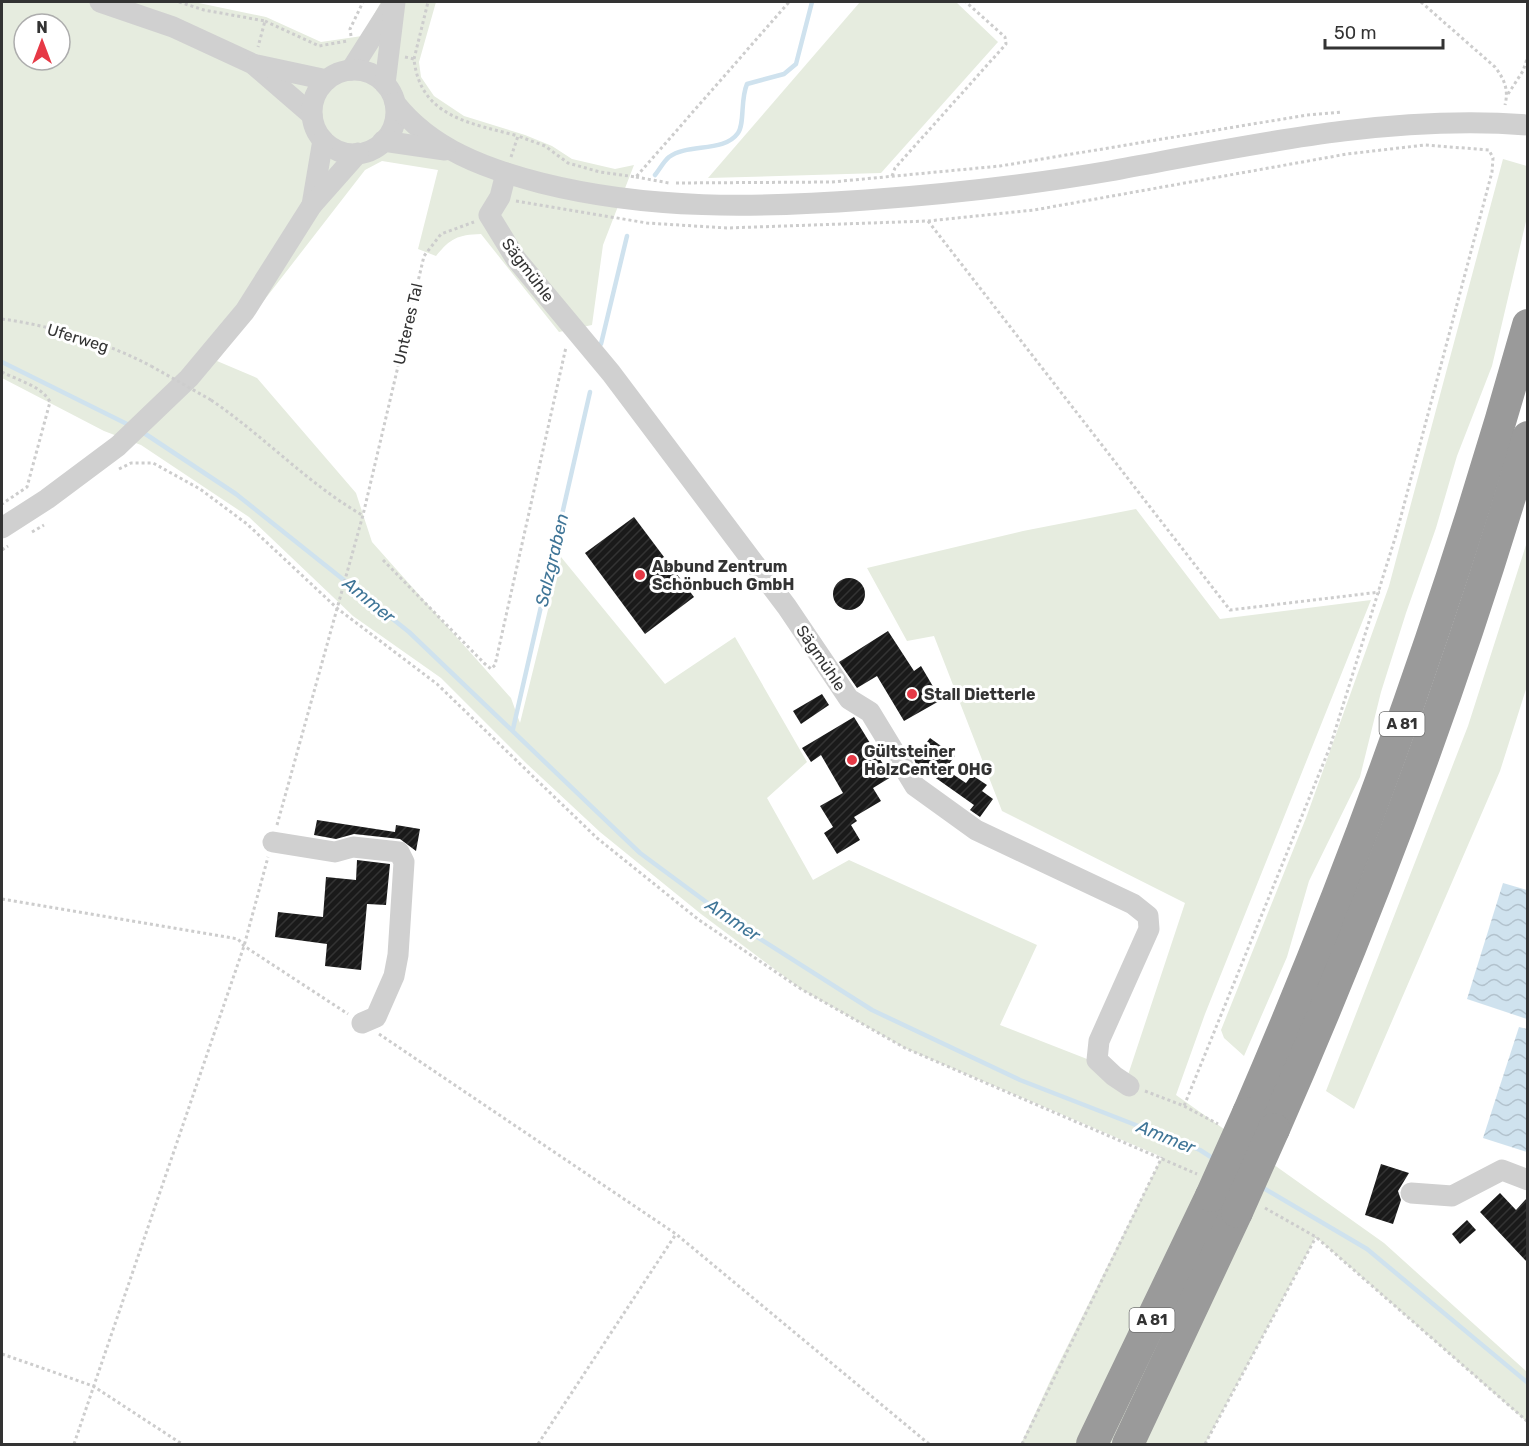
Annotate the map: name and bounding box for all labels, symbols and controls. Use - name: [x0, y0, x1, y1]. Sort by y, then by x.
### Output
- north arrow: [12, 12, 72, 72]
- scale bar: [1325, 12, 1444, 50]
- text: N: [36, 18, 48, 37]
- text: 50 m: [1334, 22, 1377, 44]
- street label: Sägmühle: [498, 234, 558, 306]
- street label: Unteres Tal: [389, 281, 427, 367]
- street label: Uferweg: [45, 320, 111, 356]
- water label: Salzgraben: [531, 511, 573, 609]
- place label: Abbund Zentrum Schönbuch GmbH: [652, 557, 794, 594]
- marker: Abbund Zentrum Schönbuch GmbH: [633, 568, 647, 582]
- water label: Ammer: [338, 572, 401, 628]
- street label: Sägmühle: [792, 622, 850, 694]
- place label: Stall Dietterle: [924, 685, 1035, 704]
- marker: Stall Dietterle: [905, 687, 919, 701]
- road number: A 81: [1380, 712, 1424, 736]
- place label: Gültsteiner HolzCenter OHG: [864, 742, 992, 779]
- marker: Gültsteiner HolzCenter OHG: [845, 753, 859, 767]
- water label: Ammer: [701, 893, 765, 947]
- water label: Ammer: [1133, 1115, 1199, 1159]
- road number: A 81: [1130, 1308, 1174, 1332]

